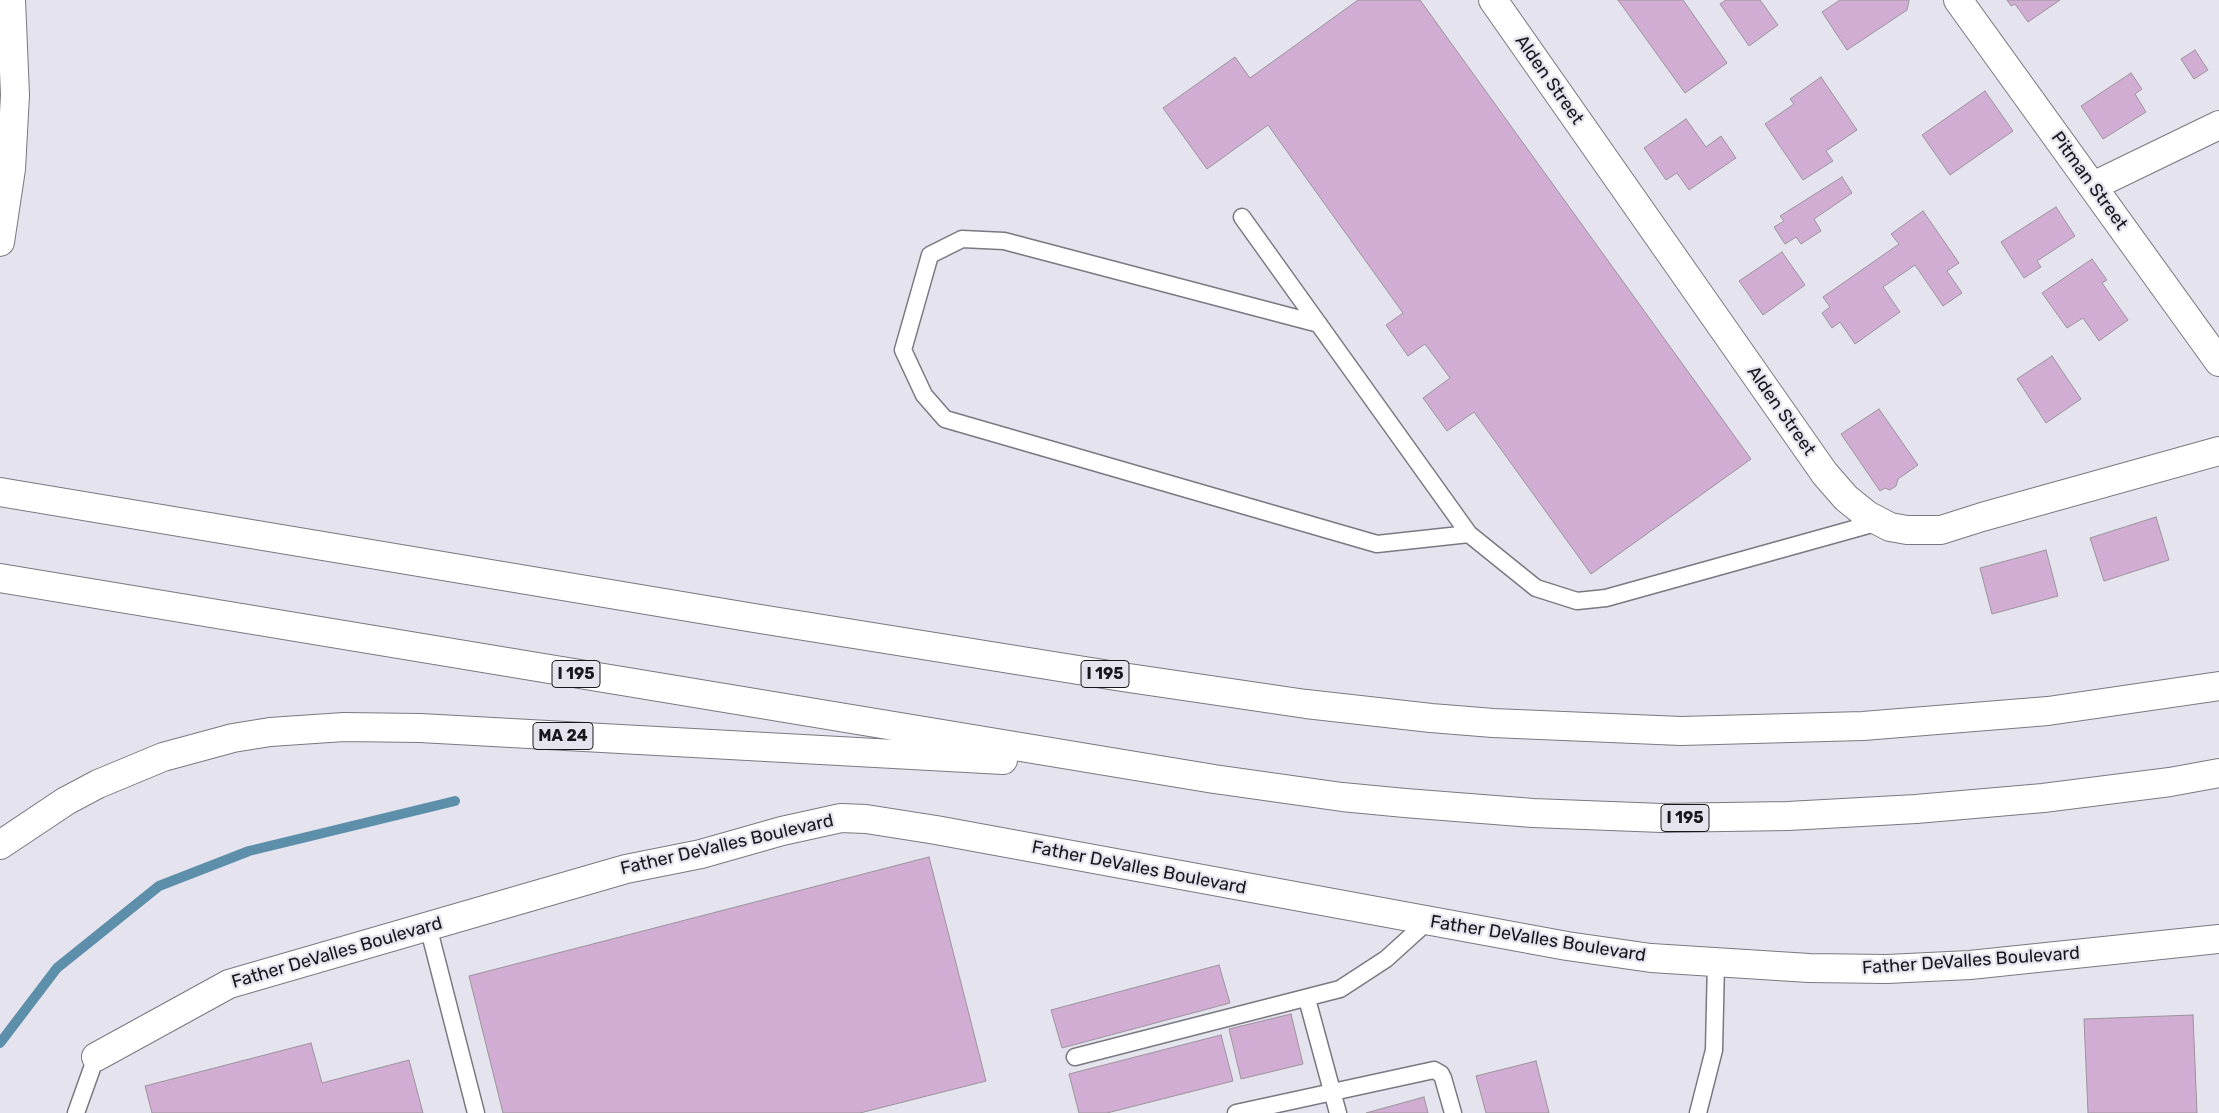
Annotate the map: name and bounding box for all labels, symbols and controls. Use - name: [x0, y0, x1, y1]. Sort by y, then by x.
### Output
- street label: Alden Street: [1510, 31, 1588, 129]
- street label: Pitman Street: [2046, 128, 2132, 234]
- street label: Alden Street: [1742, 362, 1820, 460]
- road number: I 195: [552, 661, 600, 688]
- road number: I 195: [1081, 661, 1129, 688]
- road number: MA 24: [533, 722, 593, 749]
- road number: I 195: [1661, 804, 1709, 831]
- street label: Father DeValles Boulevard: [618, 810, 836, 880]
- street label: Father DeValles Boulevard: [1030, 837, 1248, 899]
- street label: Father DeValles Boulevard: [1429, 911, 1647, 967]
- street label: Father DeValles Boulevard: [229, 913, 445, 993]
- street label: Father DeValles Boulevard: [1861, 943, 2081, 979]

